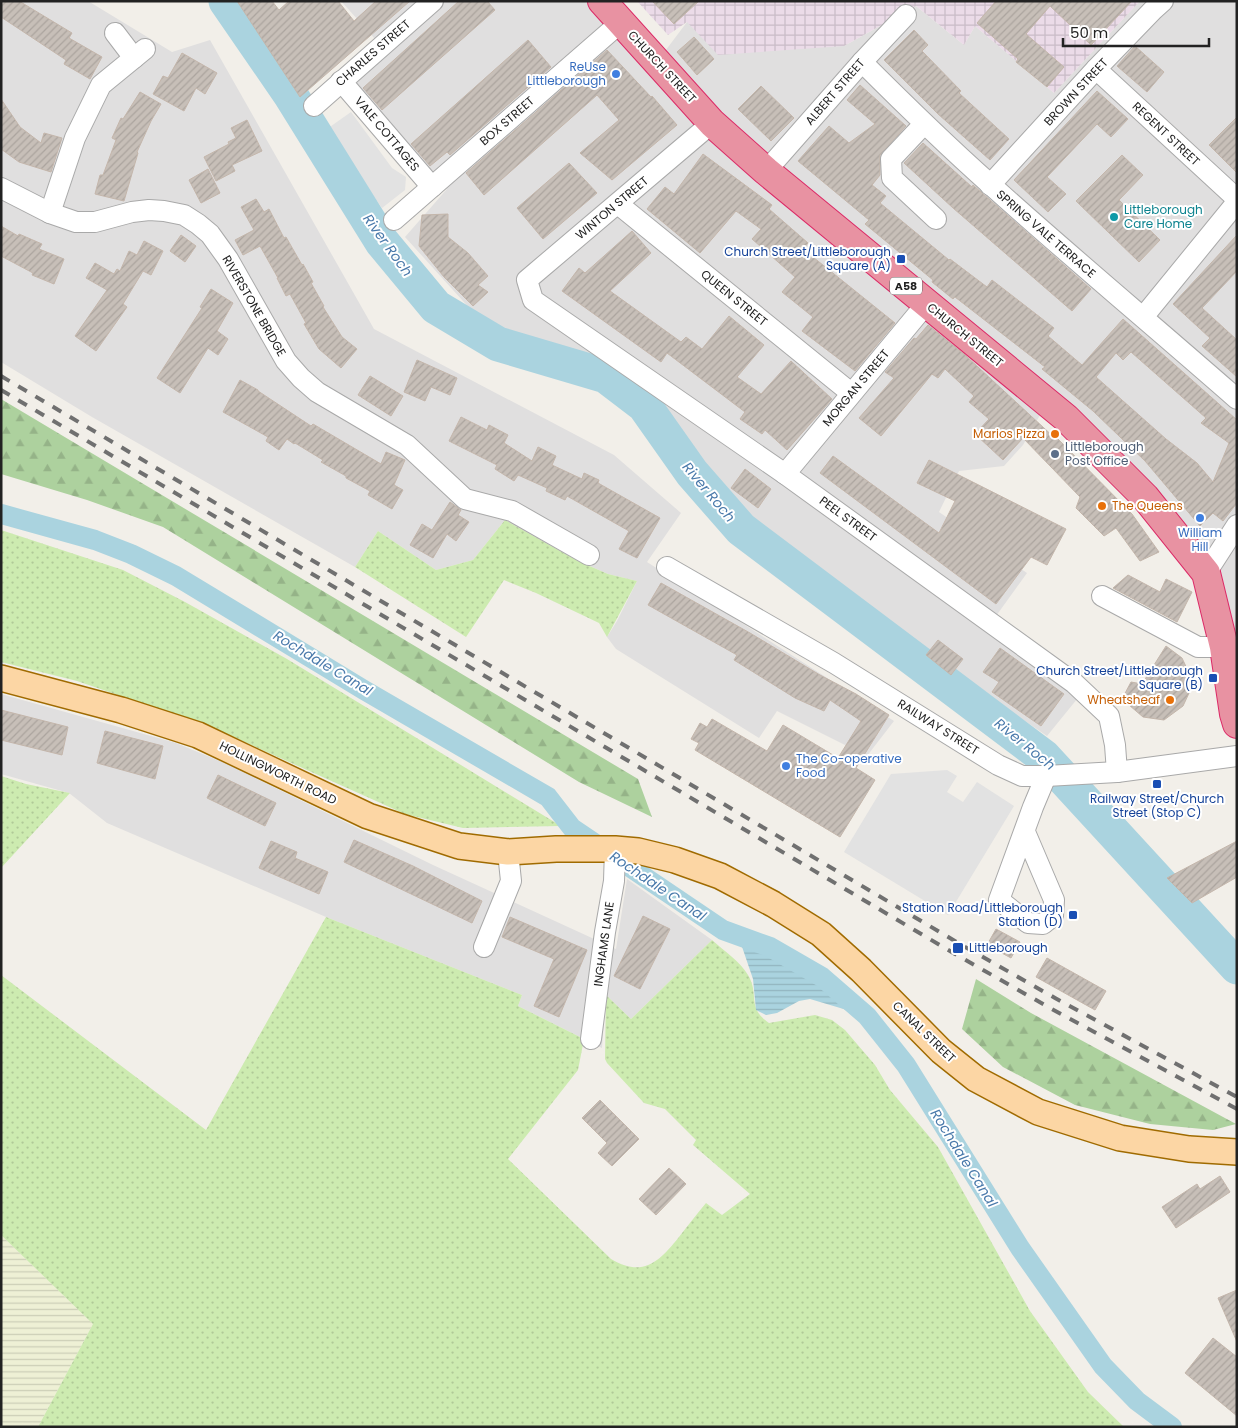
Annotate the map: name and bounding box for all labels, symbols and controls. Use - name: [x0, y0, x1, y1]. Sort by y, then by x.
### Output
- street label: CHARLES STREET: [332, 15, 414, 90]
- scale bar: [1063, 15, 1209, 47]
- text: 50 m: [1070, 22, 1108, 43]
- street label: CHURCH STREET: [624, 27, 701, 107]
- street label: ALBERT STREET: [801, 54, 869, 129]
- street label: BROWN STREET: [1040, 54, 1112, 129]
- place label: ReUse Littleborough: [527, 58, 606, 89]
- marker: ReUse Littleborough: [610, 68, 622, 80]
- street label: BOX STREET: [476, 92, 538, 149]
- street label: VALE COTTAGES: [351, 93, 424, 175]
- street label: REGENT STREET: [1129, 98, 1204, 170]
- street label: WINTON STREET: [572, 172, 652, 243]
- street label: SPRING VALE TERRACE: [993, 186, 1100, 282]
- place label: Littleborough Care Home: [1124, 201, 1203, 232]
- water label: River Roch: [359, 210, 418, 280]
- marker: Littleborough Care Home: [1108, 211, 1120, 223]
- place label: Church Street/Littleborough Square (A): [724, 243, 891, 274]
- street label: RIVERSTONE BRIDGE: [219, 252, 290, 359]
- marker: Church Street/Littleborough Square (A): [895, 253, 907, 265]
- street label: QUEEN STREET: [697, 265, 772, 330]
- road number: A58: [890, 278, 922, 294]
- street label: CHURCH STREET: [924, 299, 1007, 371]
- street label: MORGAN STREET: [818, 345, 893, 430]
- place label: Marios Pizza: [973, 425, 1045, 442]
- marker: Marios Pizza: [1049, 428, 1061, 440]
- place label: Littleborough Post Office: [1065, 438, 1144, 469]
- marker: Littleborough Post Office: [1049, 448, 1061, 460]
- water label: River Roch: [678, 458, 740, 526]
- street label: PEEL STREET: [816, 492, 881, 546]
- place label: The Queens: [1112, 497, 1183, 514]
- marker: The Queens: [1096, 500, 1108, 512]
- marker: William Hill: [1194, 512, 1206, 524]
- place label: William Hill: [1178, 524, 1222, 555]
- water label: Rochdale Canal: [270, 626, 377, 701]
- place label: Church Street/Littleborough Square (B): [1036, 662, 1203, 693]
- marker: Church Street/Littleborough Square (B): [1207, 672, 1219, 684]
- place label: Wheatsheaf: [1087, 691, 1160, 708]
- marker: Wheatsheaf: [1164, 694, 1176, 706]
- street label: RAILWAY STREET: [894, 695, 983, 759]
- water label: River Roch: [990, 713, 1060, 775]
- street label: HOLLINGWORTH ROAD: [217, 737, 340, 808]
- place label: The Co-operative Food: [796, 750, 902, 781]
- marker: The Co-operative Food: [780, 760, 792, 772]
- marker: Railway Street/Church Street (Stop C): [1151, 778, 1163, 790]
- place label: Railway Street/Church Street (Stop C): [1090, 790, 1224, 821]
- water label: Rochdale Canal: [606, 846, 711, 926]
- place label: Station Road/Littleborough Station (D): [902, 899, 1063, 930]
- street label: INGHAMS LANE: [589, 900, 618, 987]
- marker: Station Road/Littleborough Station (D): [1067, 909, 1079, 921]
- place label: Littleborough: [969, 939, 1048, 956]
- marker: Littleborough: [951, 941, 965, 955]
- street label: CANAL STREET: [889, 997, 960, 1067]
- water label: Rochdale Canal: [926, 1105, 1003, 1211]

